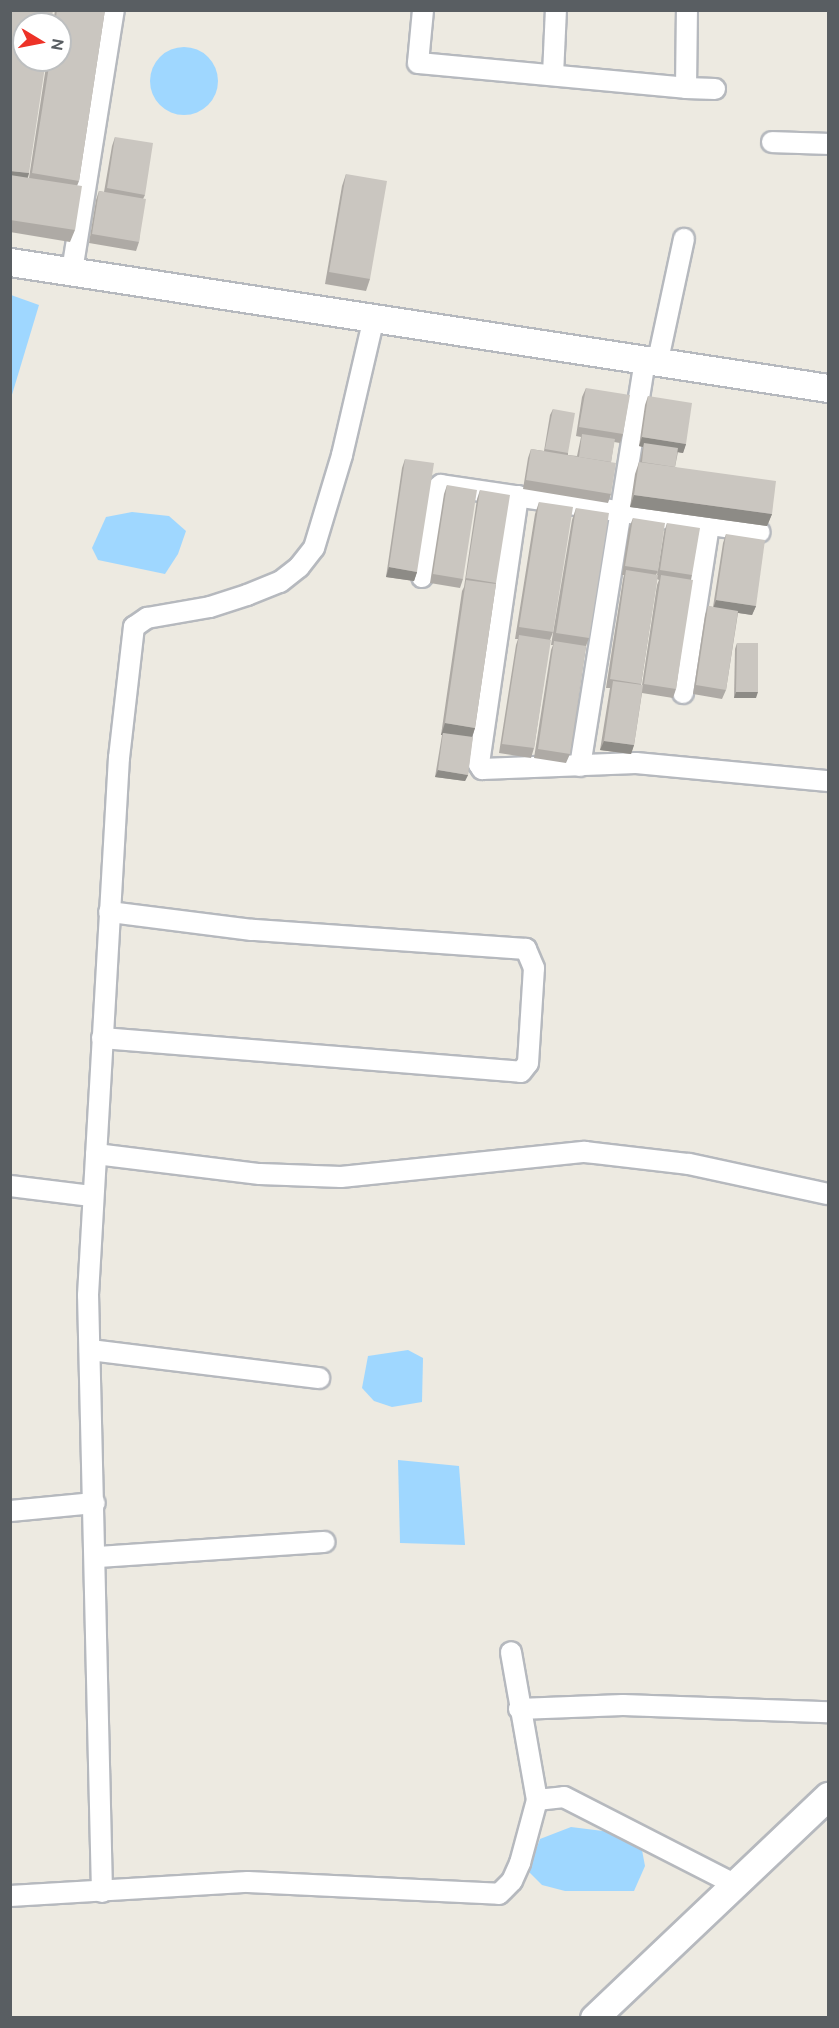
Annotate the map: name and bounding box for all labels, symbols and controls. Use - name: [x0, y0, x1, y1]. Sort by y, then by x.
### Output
- north arrow: [12, 12, 72, 72]
- text: N: [48, 37, 68, 52]

